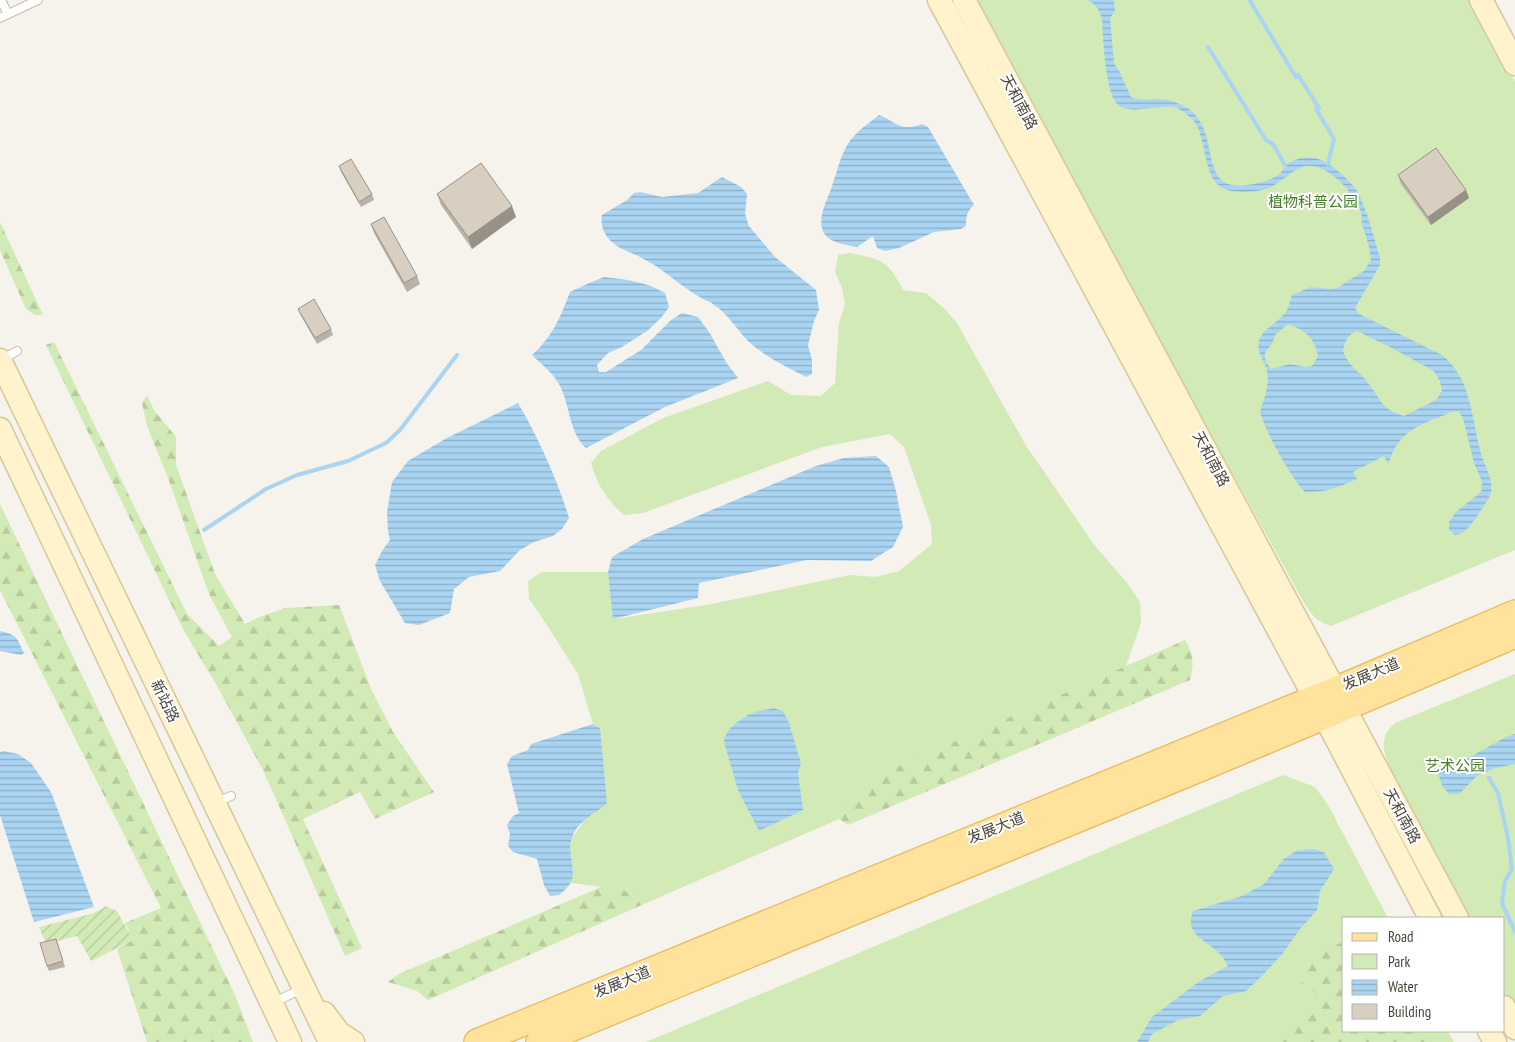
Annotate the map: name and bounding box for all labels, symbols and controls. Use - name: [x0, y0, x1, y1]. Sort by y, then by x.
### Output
- street label: 天和南路: [997, 71, 1042, 133]
- park label: 植物科普公园: [1268, 192, 1358, 211]
- street label: 天和南路: [1189, 428, 1234, 490]
- street label: 发展大道: [1339, 653, 1402, 694]
- street label: 新站路: [147, 676, 184, 725]
- park label: 艺术公园: [1425, 756, 1485, 775]
- street label: 天和南路: [1380, 785, 1425, 847]
- street label: 发展大道: [964, 807, 1027, 848]
- legend: [1342, 917, 1505, 1032]
- text: Road: [1388, 927, 1414, 946]
- text: Park: [1388, 952, 1410, 971]
- street label: 发展大道: [590, 961, 653, 1002]
- text: Water: [1388, 977, 1419, 996]
- text: Building: [1388, 1002, 1431, 1021]

